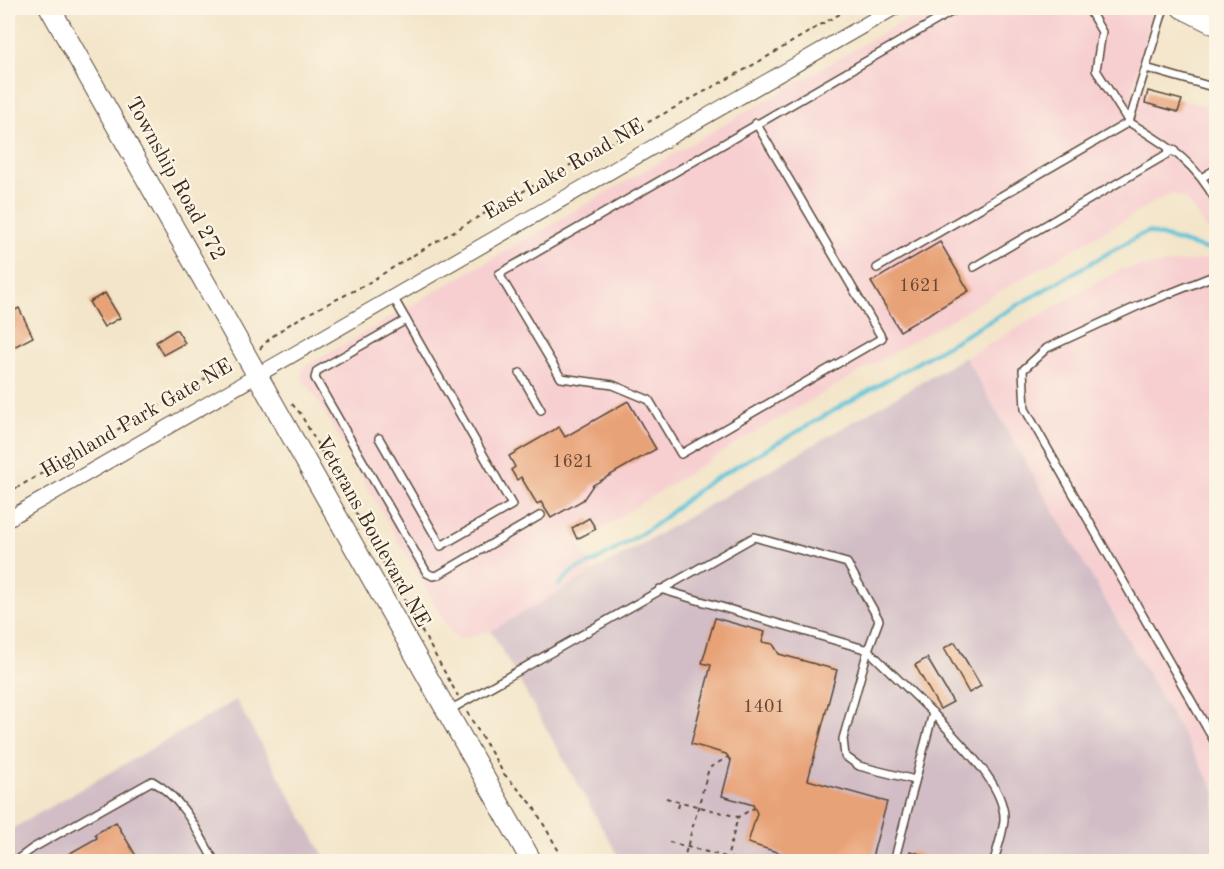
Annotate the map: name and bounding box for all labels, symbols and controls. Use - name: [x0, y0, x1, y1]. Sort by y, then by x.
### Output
- street label: Township Road 272: [121, 94, 229, 264]
- street label: East Lake Road NE: [480, 116, 648, 224]
- house number: 1621: [899, 277, 941, 295]
- street label: Highland Park Gate NE: [38, 356, 236, 482]
- street label: Veterans Boulevard NE: [311, 433, 433, 631]
- house number: 1621: [552, 453, 594, 471]
- house number: 1401: [743, 698, 785, 716]

